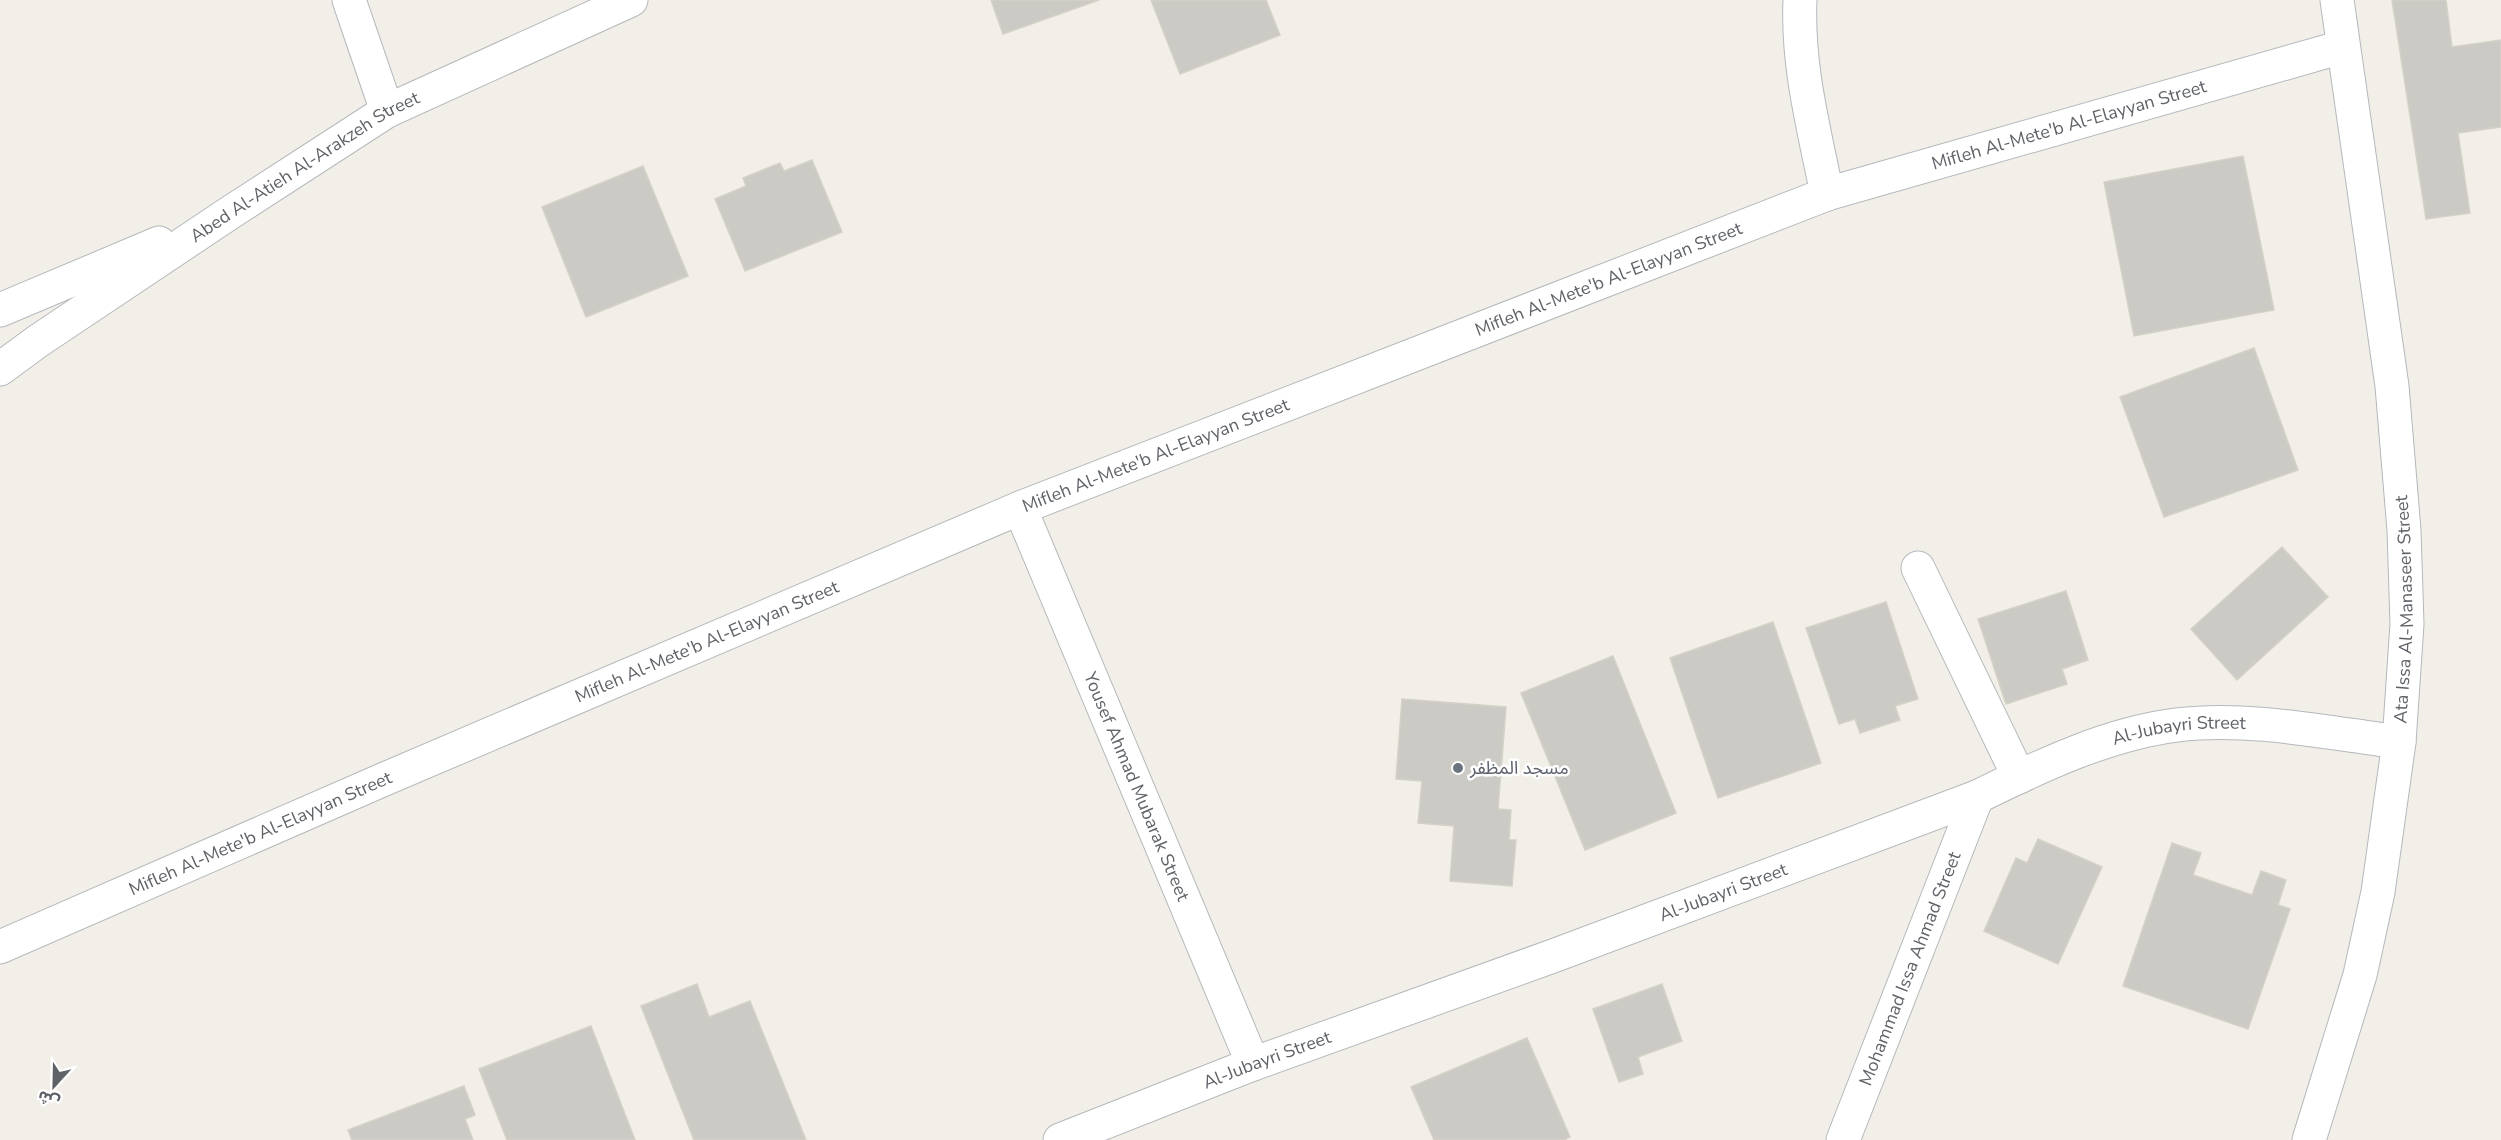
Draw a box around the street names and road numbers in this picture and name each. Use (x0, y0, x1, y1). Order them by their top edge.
street label: Mifleh Al-Mete'b Al-Elayyan Street (1929, 74, 2210, 176)
street label: Abed Al-Atieh Al-Arakzeh Street (185, 86, 424, 248)
street label: Mifleh Al-Mete'b Al-Elayyan Street (1472, 216, 1746, 342)
street label: Mifleh Al-Mete'b Al-Elayyan Street (1019, 392, 1293, 518)
street label: Ata Issa Al-Manaseer Street (2388, 494, 2419, 724)
street label: Mifleh Al-Mete'b Al-Elayyan Street (571, 574, 843, 708)
street label: Yousef Ahmad Mubarak Street (1078, 668, 1196, 905)
street label: Al-Jubayri Street (2109, 710, 2247, 751)
street label: Mifleh Al-Mete'b Al-Elayyan Street (125, 765, 396, 901)
street label: Mohammad Issa Ahmad Street (1853, 847, 1967, 1089)
street label: Al-Jubayri Street (1656, 857, 1791, 927)
street label: Al-Jubayri Street (1199, 1025, 1335, 1095)

